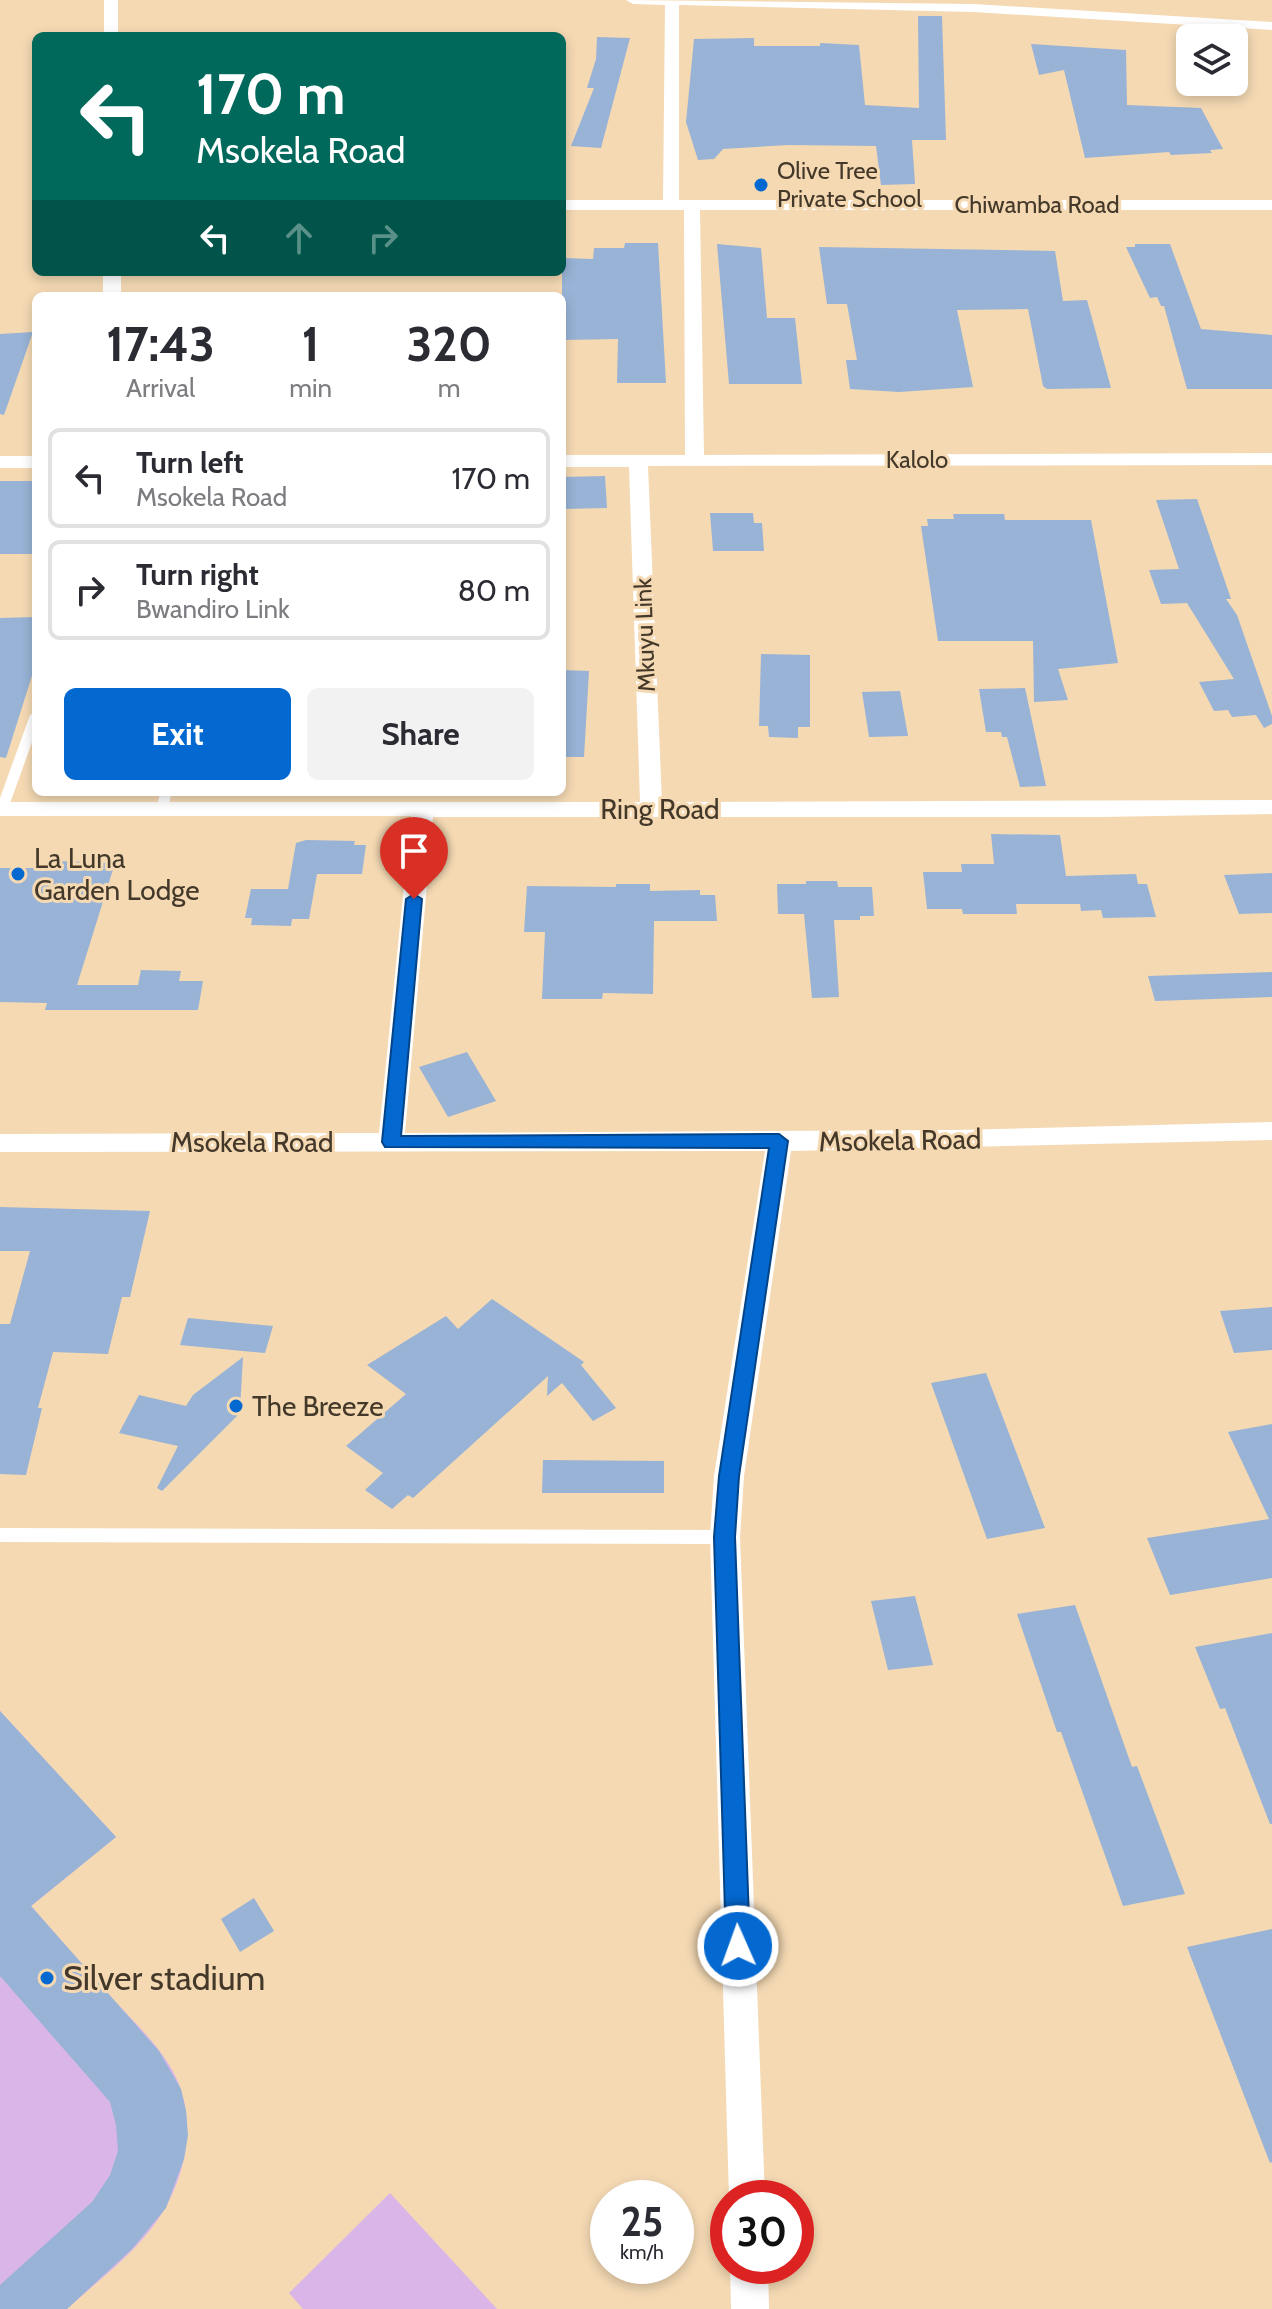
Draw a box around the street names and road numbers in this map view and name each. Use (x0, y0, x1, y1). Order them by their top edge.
street label: Chiwamba Road (954, 190, 1120, 219)
street label: Kalolo (886, 445, 948, 474)
street label: Mkuyu Link (628, 577, 661, 692)
street label: Ring Road (600, 792, 720, 826)
street label: Msokela Road (818, 1122, 982, 1158)
street label: Msokela Road (171, 1125, 333, 1159)

